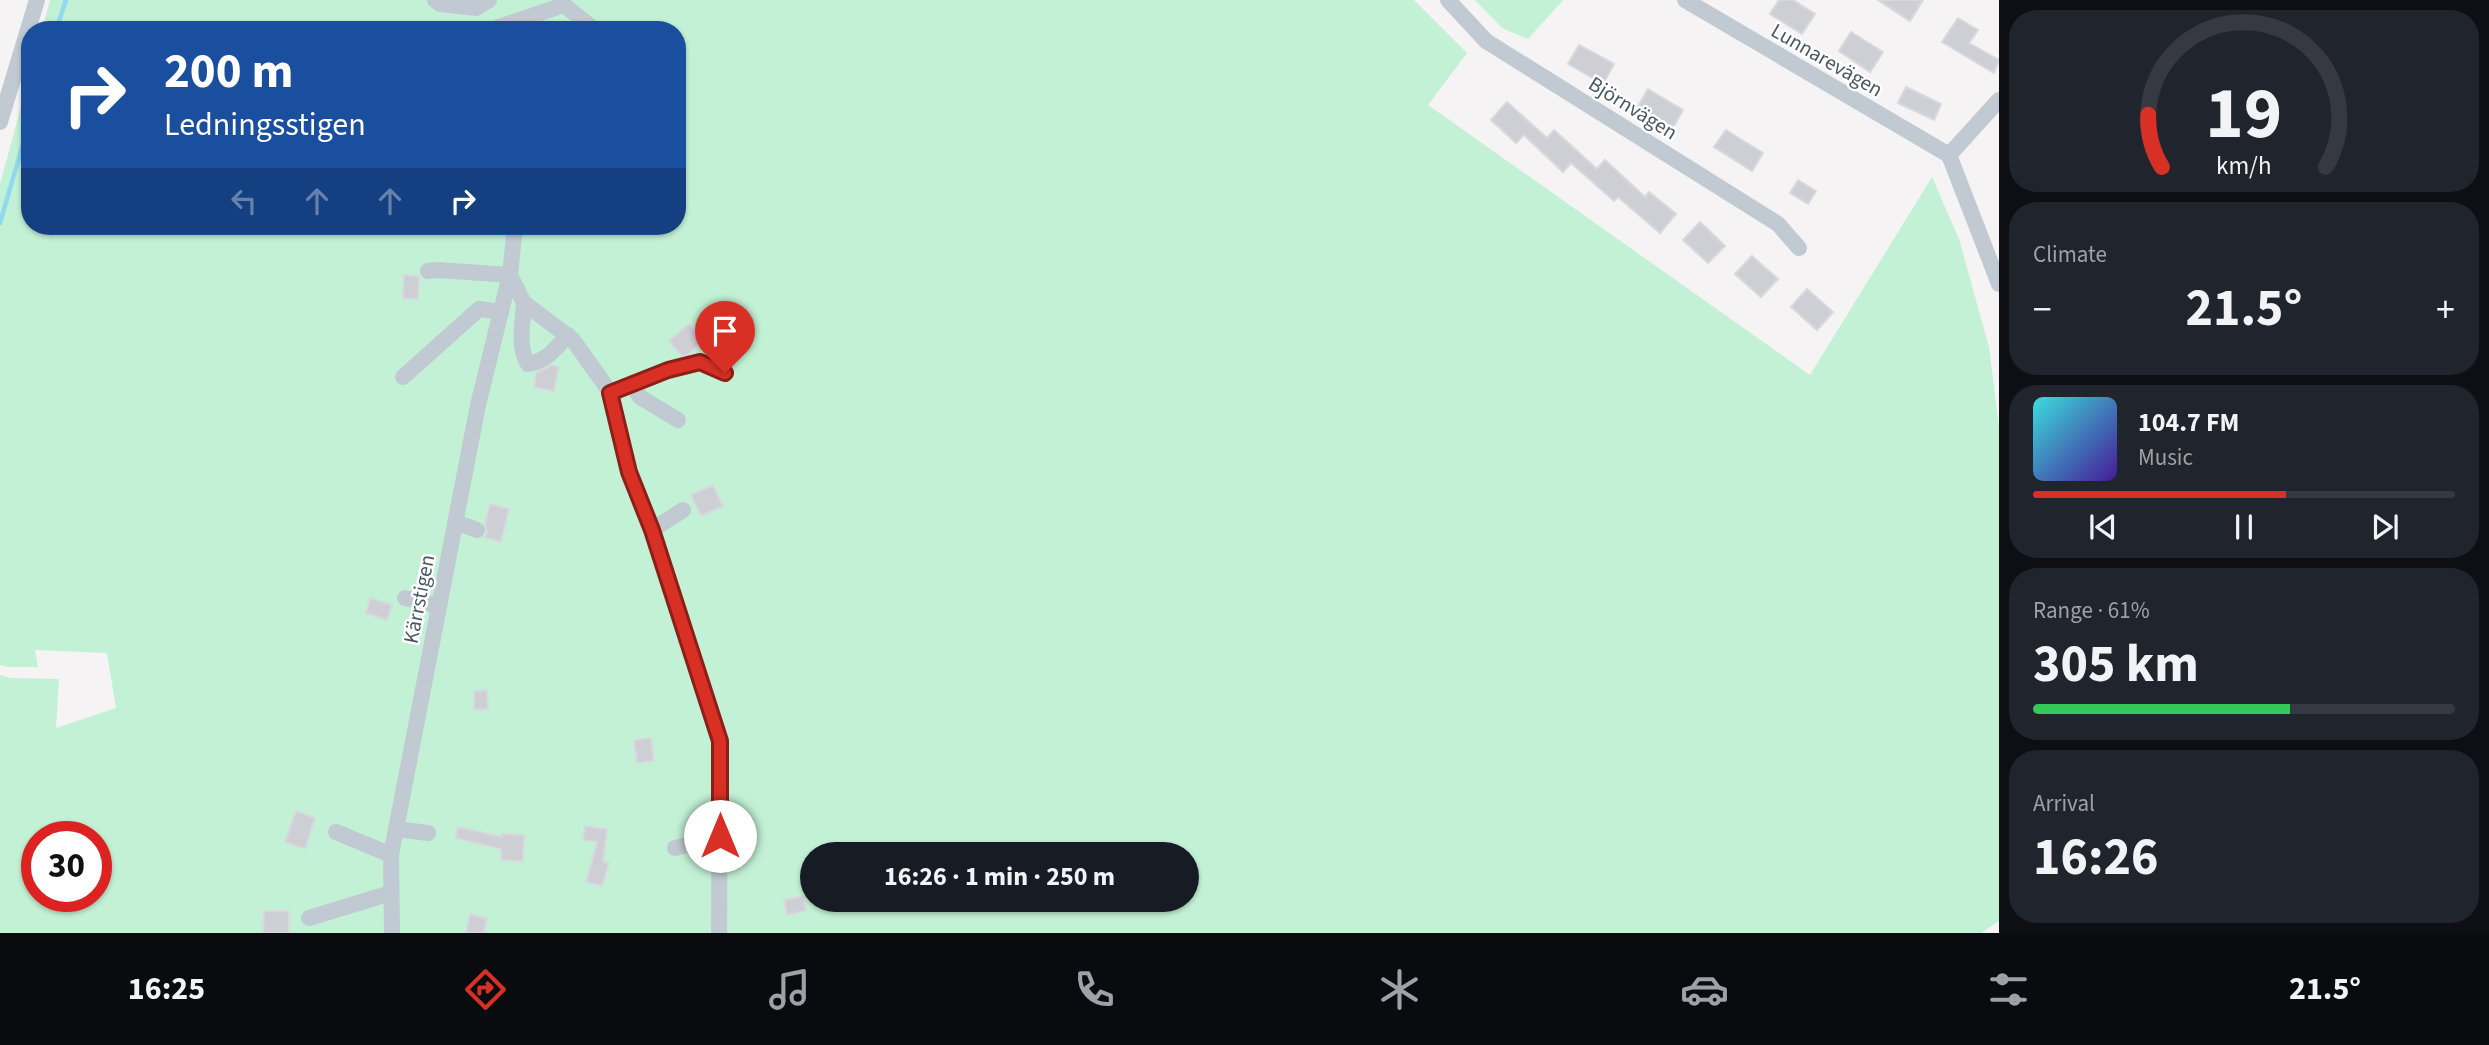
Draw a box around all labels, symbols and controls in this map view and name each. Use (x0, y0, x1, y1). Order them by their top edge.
street label: Lunnarevägen (1765, 16, 1889, 104)
text: 200 m (164, 37, 293, 107)
icon: right (49, 49, 140, 140)
text: 19 (2206, 62, 2282, 166)
street label: Björnvägen (1583, 69, 1683, 147)
text: Ledningsstigen (164, 102, 366, 148)
text: km/h (2216, 148, 2272, 184)
icon: left (225, 182, 263, 220)
icon: ahead (298, 182, 336, 220)
icon: ahead (371, 182, 409, 220)
icon: right (444, 182, 482, 220)
text: Climate (2033, 238, 2107, 271)
text: 21.5° (2186, 272, 2302, 346)
text: − (2033, 283, 2052, 337)
text: + (2436, 283, 2455, 337)
pin (695, 301, 755, 373)
icon: arrive (706, 312, 744, 350)
text: 104.7 FM (2138, 404, 2239, 441)
text: Music (2138, 441, 2193, 474)
icon: previous (2084, 508, 2122, 546)
icon: pause (2225, 508, 2263, 546)
icon: next (2366, 508, 2404, 546)
street label: Kärrstigen (396, 552, 442, 646)
text: Range · 61% (2033, 594, 2150, 627)
text: 305 km (2033, 628, 2199, 702)
text: Arrival (2033, 787, 2095, 820)
position arrow (683, 799, 757, 873)
speed limit sign: 30 (21, 821, 112, 912)
text: 16:26 (2033, 821, 2158, 895)
text: 16:26 · 1 min · 250 m (884, 858, 1115, 895)
icon: directions (461, 965, 510, 1014)
icon: music (765, 965, 814, 1014)
icon: phone (1070, 965, 1119, 1014)
icon: climate (1375, 965, 1424, 1014)
icon: car (1680, 965, 1729, 1014)
icon: filters (1984, 965, 2033, 1014)
text: 16:25 (128, 966, 205, 1012)
text: 21.5° (2289, 966, 2361, 1012)

